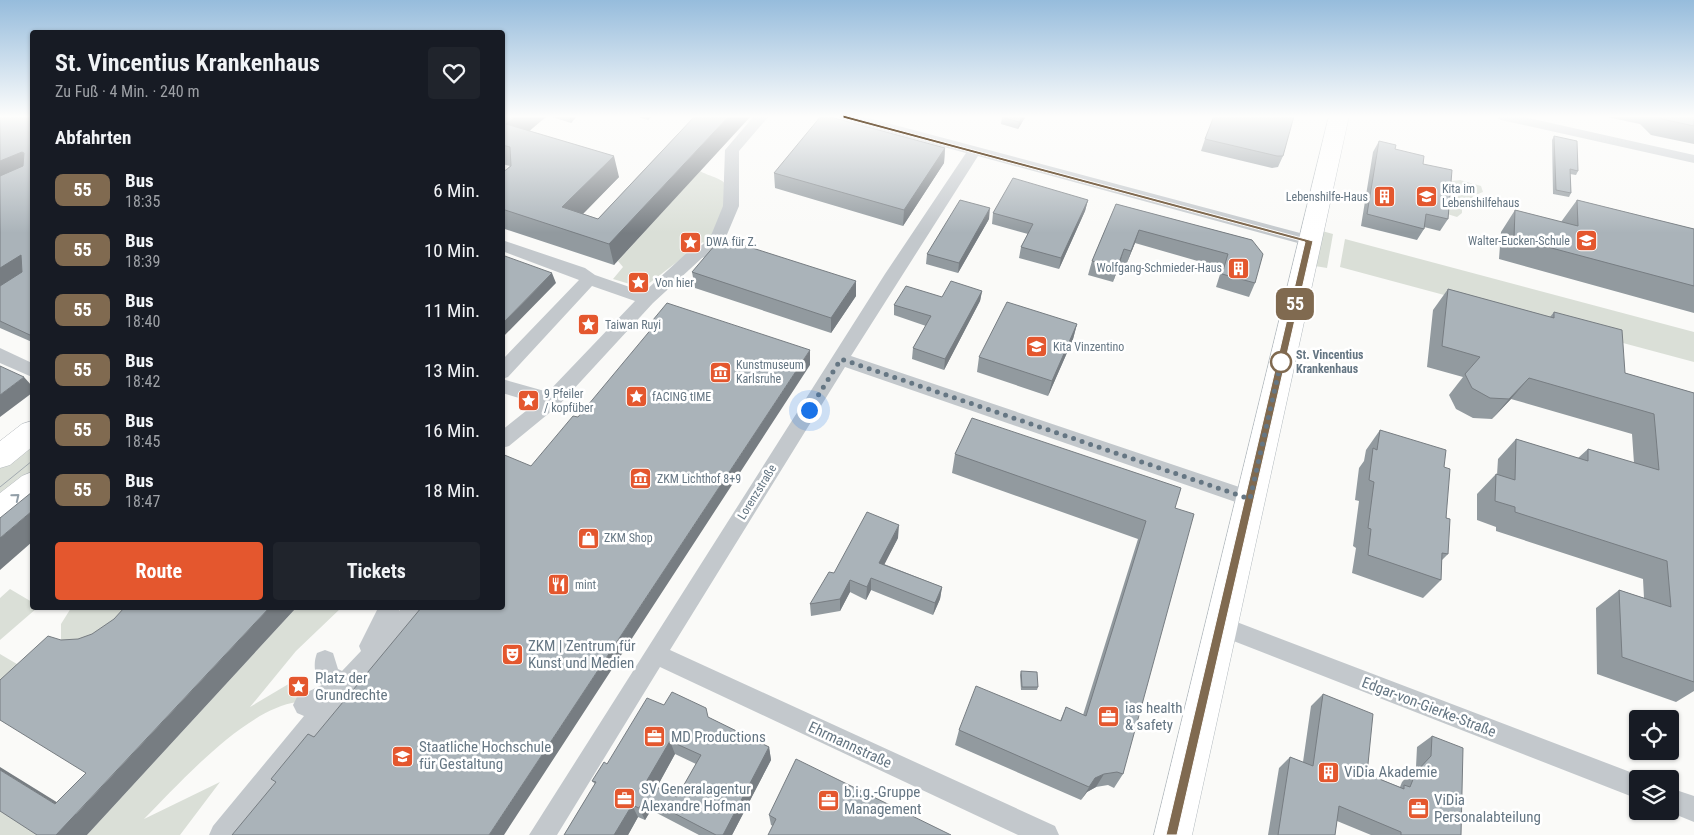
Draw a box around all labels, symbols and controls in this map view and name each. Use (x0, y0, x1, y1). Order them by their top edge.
button: heart (428, 47, 480, 99)
text: St. Vincentius Krankenhaus (55, 49, 320, 77)
text: Zu Fuß · 4 Min. · 240 m (55, 82, 199, 101)
text: Abfahrten (55, 126, 131, 149)
text: Bus (125, 169, 154, 192)
text: 55 (73, 179, 92, 200)
text: 6 Min. (433, 179, 480, 202)
place label: Kita im Lebenshilfehaus (1442, 182, 1520, 210)
school or university icon: Kita im Lebenshilfehaus (1414, 184, 1438, 208)
building icon: Lebenshilfe-Haus (1372, 185, 1396, 209)
place label: Lebenshilfe-Haus (1286, 190, 1368, 204)
text: 18:35 (125, 192, 160, 211)
text: Bus (125, 229, 154, 252)
school or university icon: Walter-Eucken-Schule (1574, 229, 1598, 253)
place icon: DWA für Z. (678, 230, 702, 254)
place label: Walter-Eucken-Schule (1468, 234, 1570, 248)
place label: DWA für Z. (706, 235, 757, 249)
text: 55 (73, 239, 92, 260)
text: 10 Min. (424, 239, 480, 262)
text: 18:39 (125, 252, 160, 271)
building icon: Wolfgang-Schmieder-Haus (1226, 256, 1250, 280)
place label: Wolfgang-Schmieder-Haus (1097, 261, 1222, 275)
place icon: Von hier (627, 271, 651, 295)
place label: Von hier (655, 276, 694, 290)
line badge: 55 (1272, 288, 1318, 320)
text: Bus (125, 289, 154, 312)
text: 55 (1286, 293, 1304, 314)
text: 55 (73, 299, 92, 320)
text: 11 Min. (424, 299, 480, 322)
text: 18:40 (125, 312, 160, 331)
place icon: Taiwan Ruyi (577, 313, 601, 337)
place label: Taiwan Ruyi (605, 318, 661, 332)
school or university icon: Kita Vinzentino (1025, 335, 1049, 359)
place label: Kita Vinzentino (1053, 340, 1124, 354)
place label: St. Vincentius Krankenhaus (1296, 348, 1364, 376)
text: Bus (125, 349, 154, 372)
marker: St. Vincentius Krankenhaus (1270, 351, 1292, 373)
place label: Kunstmuseum Karlsruhe (736, 358, 804, 386)
text: 55 (73, 359, 92, 380)
text: 13 Min. (424, 359, 480, 382)
museum icon: Kunstmuseum Karlsruhe (708, 360, 732, 384)
text: 18:42 (125, 372, 160, 391)
place icon: fACING tIME (624, 385, 648, 409)
place label: 9 Pfeiler / kopfüber (544, 387, 594, 415)
place icon: 9 Pfeiler / kopfüber (516, 389, 540, 413)
place label: fACING tIME (652, 390, 711, 404)
your location (797, 398, 822, 423)
text: Bus (125, 409, 154, 432)
text: 55 (73, 419, 92, 440)
text: 16 Min. (424, 419, 480, 442)
text: 18:45 (125, 432, 160, 451)
street label: Lorenzstraße (735, 462, 780, 522)
museum icon: ZKM Lichthof 8+9 (629, 467, 653, 491)
text: Bus (125, 469, 154, 492)
place label: ZKM Lichthof 8+9 (657, 472, 741, 486)
text: 55 (73, 479, 92, 500)
text: 18 Min. (424, 479, 480, 502)
text: 18:47 (125, 492, 160, 511)
one-way arrow (10, 494, 19, 502)
shop icon: ZKM Shop (576, 526, 600, 550)
place label: ZKM Shop (604, 531, 653, 545)
button: Route (55, 542, 263, 600)
button: Tickets (273, 542, 480, 600)
restaurant icon: mint (547, 573, 571, 597)
place label: mint (575, 578, 597, 592)
place label: ZKM | Zentrum für Kunst und Medien (528, 637, 636, 672)
theatre icon: ZKM | Zentrum für Kunst und Medien (500, 643, 524, 667)
place label: Platz der Grundrechte (315, 669, 388, 704)
street label: Edgar-von-Gierke-Straße (1359, 673, 1499, 741)
place icon: Platz der Grundrechte (287, 675, 311, 699)
place label: ias health & safety (1125, 699, 1183, 734)
office icon: ias health & safety (1097, 705, 1121, 729)
map controls (1629, 710, 1679, 820)
button: locate (1629, 710, 1679, 760)
street label: Ehrmannstraße (805, 718, 895, 772)
office icon: MD Productions (643, 725, 667, 749)
place label: MD Productions (671, 728, 766, 746)
place label: Staatliche Hochschule für Gestaltung (419, 738, 551, 773)
school or university icon: Staatliche Hochschule für Gestaltung (391, 744, 415, 768)
building icon: ViDia Akademie (1316, 760, 1340, 784)
place label: ViDia Akademie (1344, 763, 1437, 781)
button: layers (1629, 770, 1679, 820)
place label: SV Generalagentur Alexandre Hofman (641, 780, 751, 815)
place label: b.i.g.-Gruppe Management (844, 783, 921, 818)
office icon: SV Generalagentur Alexandre Hofman (613, 786, 637, 810)
office icon: b.i.g.-Gruppe Management (816, 789, 840, 813)
place label: ViDia Personalabteilung (1434, 791, 1541, 826)
office icon: ViDia Personalabteilung (1406, 797, 1430, 821)

